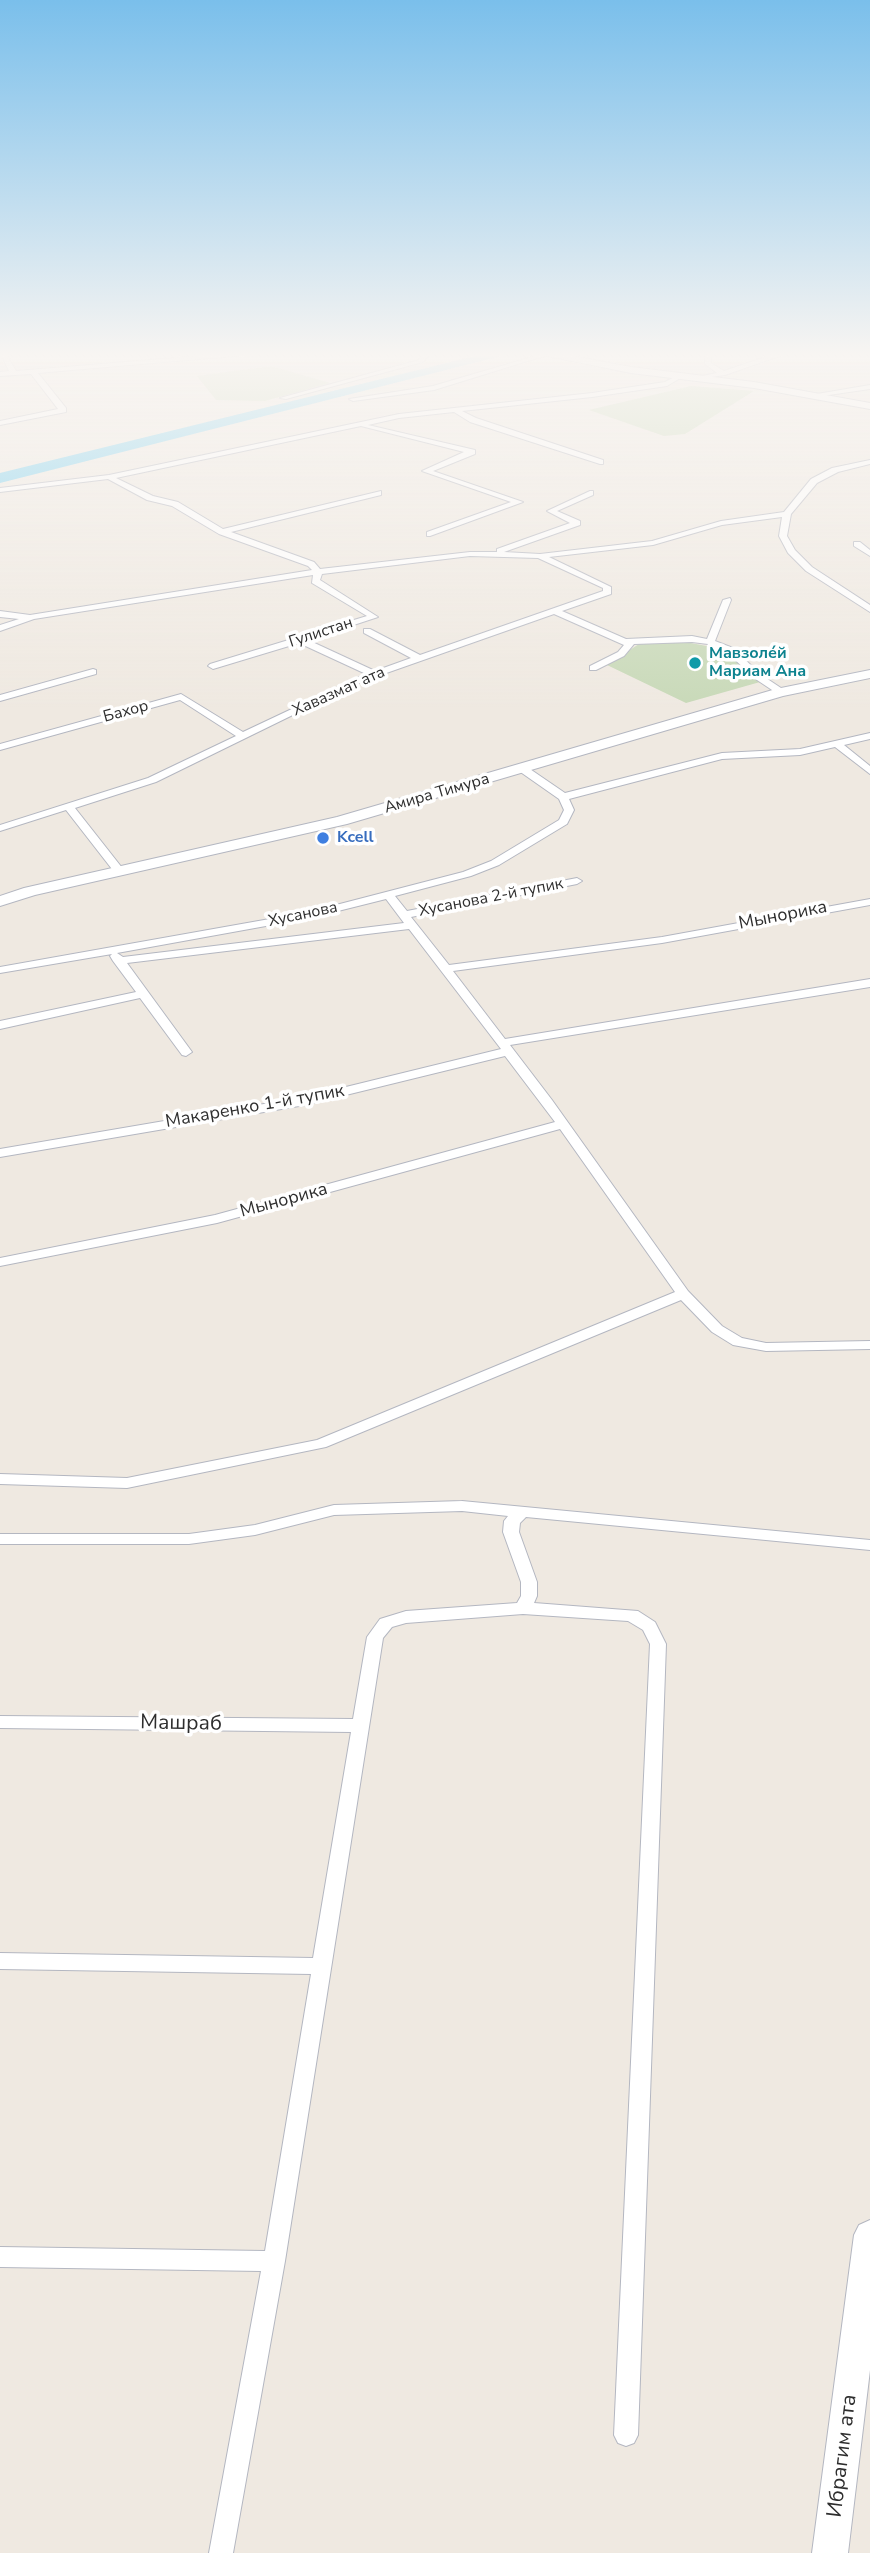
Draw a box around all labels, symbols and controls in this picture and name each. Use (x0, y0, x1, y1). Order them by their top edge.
street label: Гулистан (286, 614, 356, 652)
place label: Мавзоле́й Мариам Ана (709, 644, 806, 682)
marker: Мавзоле́й Мариам Ана (687, 655, 703, 671)
street label: Хавазмат ата (290, 663, 388, 721)
street label: Бахор (101, 697, 151, 727)
street label: Амира Тимура (382, 770, 492, 818)
place label: Kcell (337, 828, 374, 848)
marker: Kcell (315, 830, 331, 846)
street label: Хусанова 2-й тупик (417, 875, 565, 921)
street label: Мынорика (737, 897, 829, 935)
street label: Хусанова (267, 898, 339, 932)
street label: Макаренко 1-й тупик (164, 1081, 346, 1133)
street label: Мынорика (238, 1179, 330, 1223)
street label: Машраб (140, 1711, 222, 1737)
street label: Ибрагим ата (823, 2393, 863, 2519)

